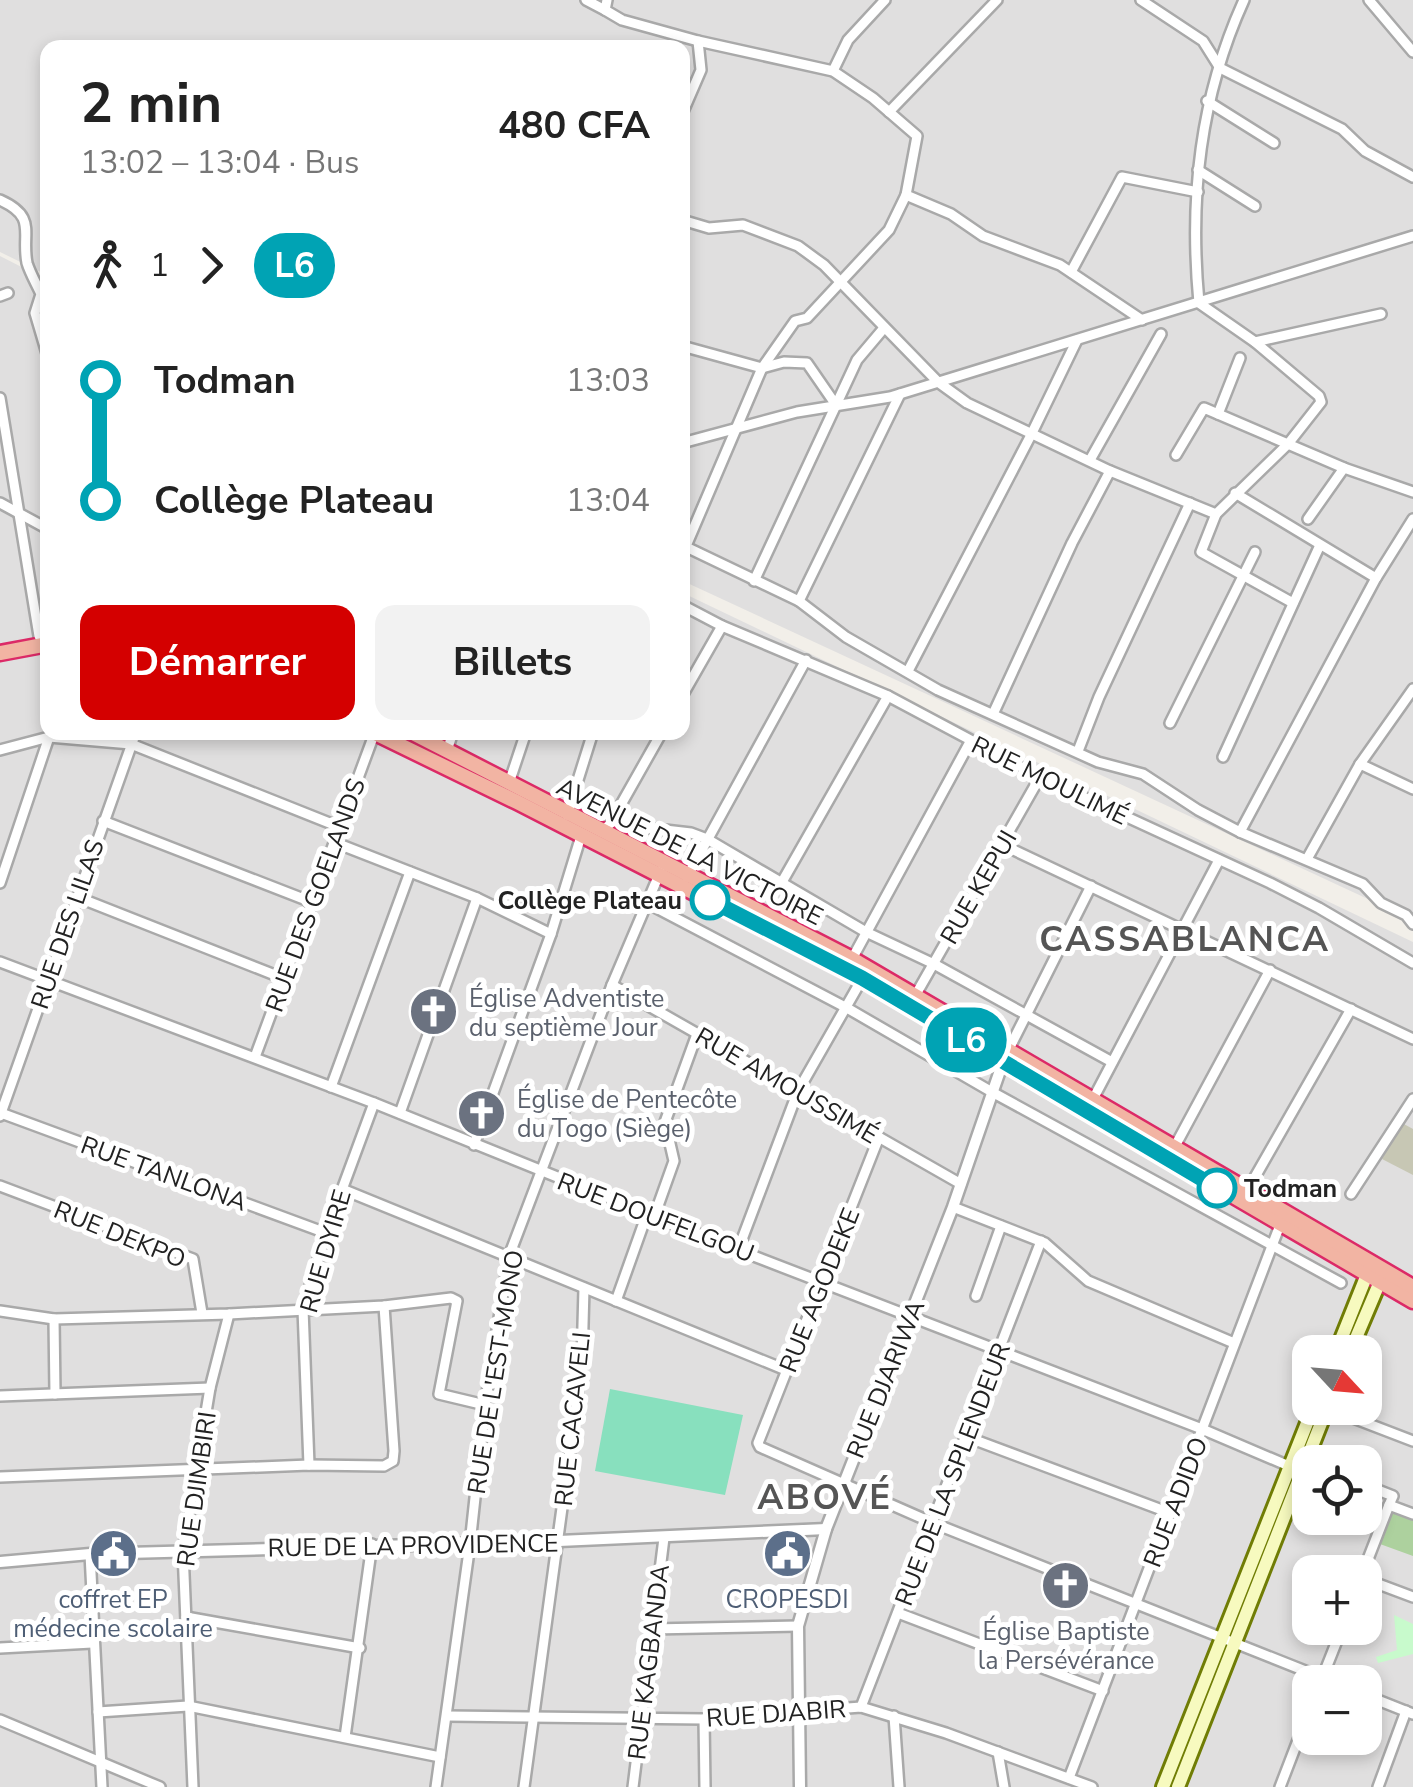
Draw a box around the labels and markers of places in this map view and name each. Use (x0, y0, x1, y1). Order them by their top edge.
marker: Collège Plateau (691, 881, 729, 919)
place label: Collège Plateau (498, 884, 682, 918)
place label: Église Adventiste du septième Jour (469, 982, 664, 1045)
church icon: Église Adventiste du septième Jour (408, 986, 460, 1038)
place label: Église de Pentecôte du Togo (Siège) (517, 1083, 737, 1146)
church icon: Église de Pentecôte du Togo (Siège) (456, 1087, 508, 1139)
marker: Todman (1198, 1169, 1236, 1207)
place label: Todman (1244, 1172, 1337, 1206)
public building icon: coffret EP médecine scolaire (87, 1527, 139, 1579)
public building icon: CROPESDI (761, 1527, 813, 1579)
church icon: Église Baptiste la Persévérance (1040, 1559, 1092, 1611)
place label: coffret EP médecine scolaire (13, 1583, 213, 1646)
place label: CROPESDI (725, 1583, 849, 1617)
place label: Église Baptiste la Persévérance (978, 1615, 1154, 1678)

